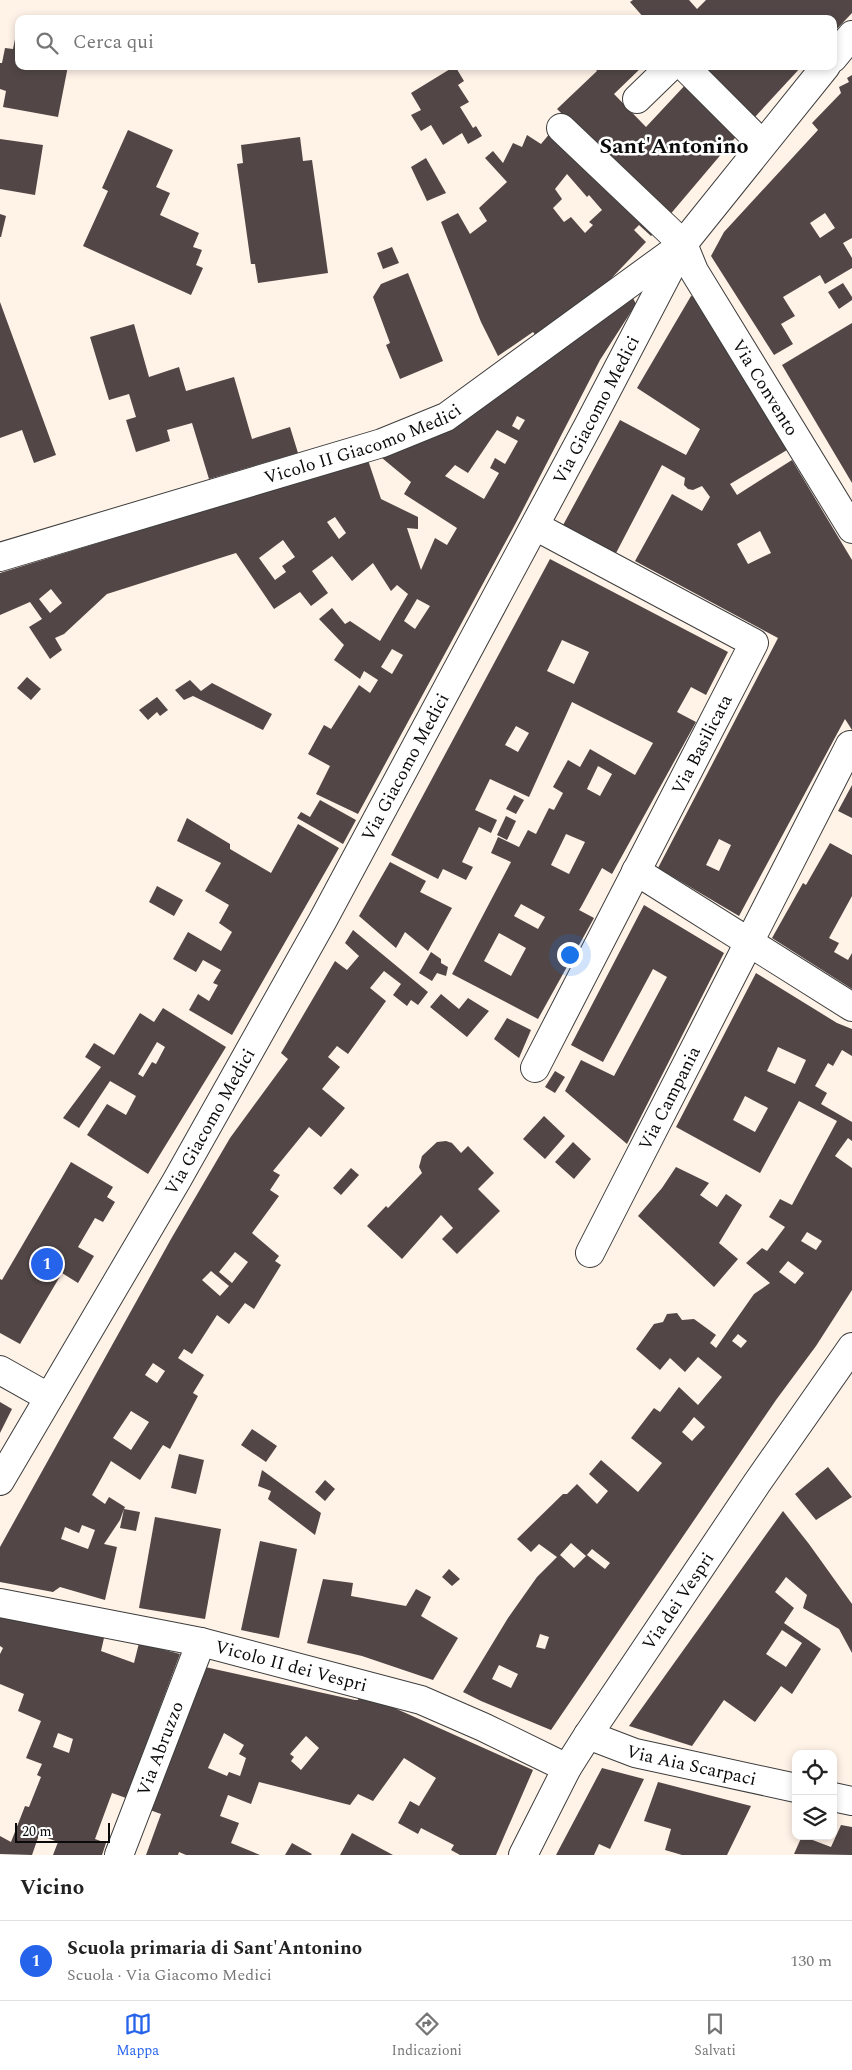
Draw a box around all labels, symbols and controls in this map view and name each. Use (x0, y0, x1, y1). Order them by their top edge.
search box (15, 15, 837, 70)
text: Cerca qui (73, 28, 154, 57)
icon: search (33, 29, 61, 57)
district label: Sant'Antonino (599, 130, 749, 163)
street label: Via Giacomo Medici (546, 331, 646, 489)
street label: Via Convento (725, 334, 805, 441)
street label: Vicolo II Giacomo Medici (261, 397, 467, 491)
street label: Via Giacomo Medici (354, 688, 456, 846)
street label: Via Basilicata (665, 689, 739, 799)
your location (557, 942, 583, 968)
street label: Via Campania (631, 1041, 707, 1155)
street label: Via Giacomo Medici (158, 1043, 262, 1200)
pin: 1 (31, 1245, 63, 1283)
street label: Via dei Vespri (635, 1546, 721, 1655)
street label: Vicolo II dei Vespri (212, 1633, 370, 1699)
street label: Via Abruzzo (129, 1697, 190, 1800)
street label: Via Aia Scarpaci (622, 1737, 759, 1793)
map controls (792, 1750, 837, 1840)
button: locate (792, 1750, 837, 1795)
button: layers (792, 1795, 837, 1840)
scale bar (15, 1820, 110, 1843)
text: 20 m (22, 1821, 52, 1842)
text: Vicino (20, 1872, 84, 1904)
text: Scuola primaria di Sant'Antonino (67, 1934, 362, 1963)
text: 1 (32, 1949, 40, 1973)
text: 130 m (790, 1949, 832, 1973)
text: Scuola · Via Giacomo Medici (67, 1963, 272, 1987)
tab: Mappa (116, 2010, 159, 2061)
tab: Indicazioni (392, 2010, 462, 2061)
tab: Salvati (694, 2010, 736, 2061)

